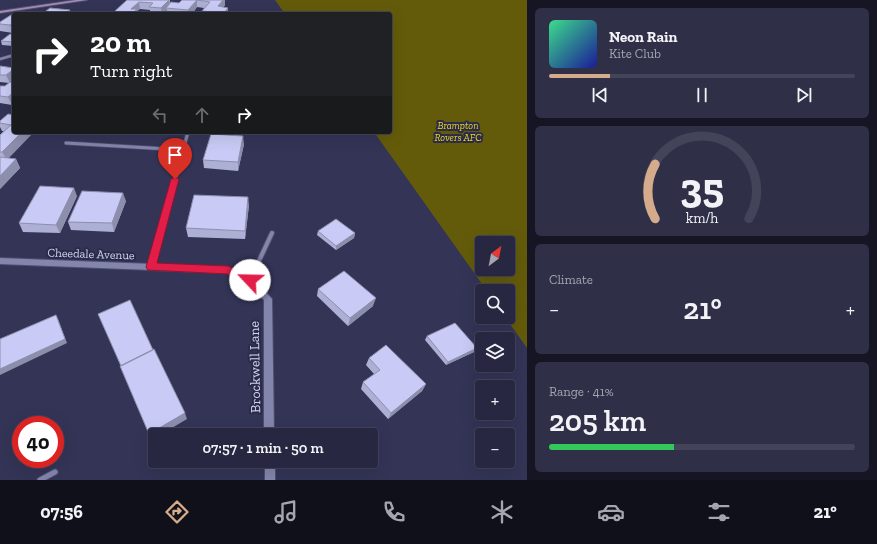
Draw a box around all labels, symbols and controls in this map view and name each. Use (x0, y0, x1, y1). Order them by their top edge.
text: 20 m (90, 26, 151, 59)
icon: right (24, 28, 76, 80)
text: Neon Rain (609, 28, 677, 46)
text: Kite Club (609, 46, 661, 61)
text: Turn right (90, 60, 172, 82)
icon: previous (589, 84, 611, 106)
icon: pause (691, 84, 713, 106)
icon: next (793, 84, 815, 106)
icon: left (149, 104, 171, 126)
icon: ahead (191, 104, 213, 126)
icon: right (233, 104, 255, 126)
park label: Brampton Rovers AFC (434, 120, 482, 144)
pin (158, 138, 192, 179)
icon: arrive (164, 144, 186, 166)
text: 35 (680, 163, 724, 213)
text: km/h (686, 210, 718, 227)
north arrow (475, 236, 515, 276)
map controls (475, 236, 515, 468)
street label: Cheedale Avenue (47, 245, 135, 263)
position arrow (229, 259, 271, 301)
text: Climate (549, 272, 593, 287)
button: search (475, 284, 515, 324)
text: 21° (683, 291, 722, 327)
text: − (549, 296, 559, 323)
text: + (846, 296, 855, 323)
street label: Brockwell Lane (246, 320, 264, 413)
button: layers (475, 332, 515, 372)
button: + (475, 380, 515, 420)
text: Range · 41% (549, 384, 614, 399)
text: 205 km (549, 403, 646, 439)
speed limit sign: 40 (12, 416, 64, 468)
button: − (475, 428, 515, 468)
text: 07:57 · 1 min · 50 m (202, 439, 324, 457)
icon: directions (163, 498, 191, 526)
icon: music (272, 498, 300, 526)
icon: phone (380, 498, 408, 526)
icon: climate (488, 498, 516, 526)
icon: car (597, 498, 625, 526)
icon: filters (705, 498, 733, 526)
text: 07:56 (40, 501, 83, 523)
text: 21° (814, 501, 837, 523)

